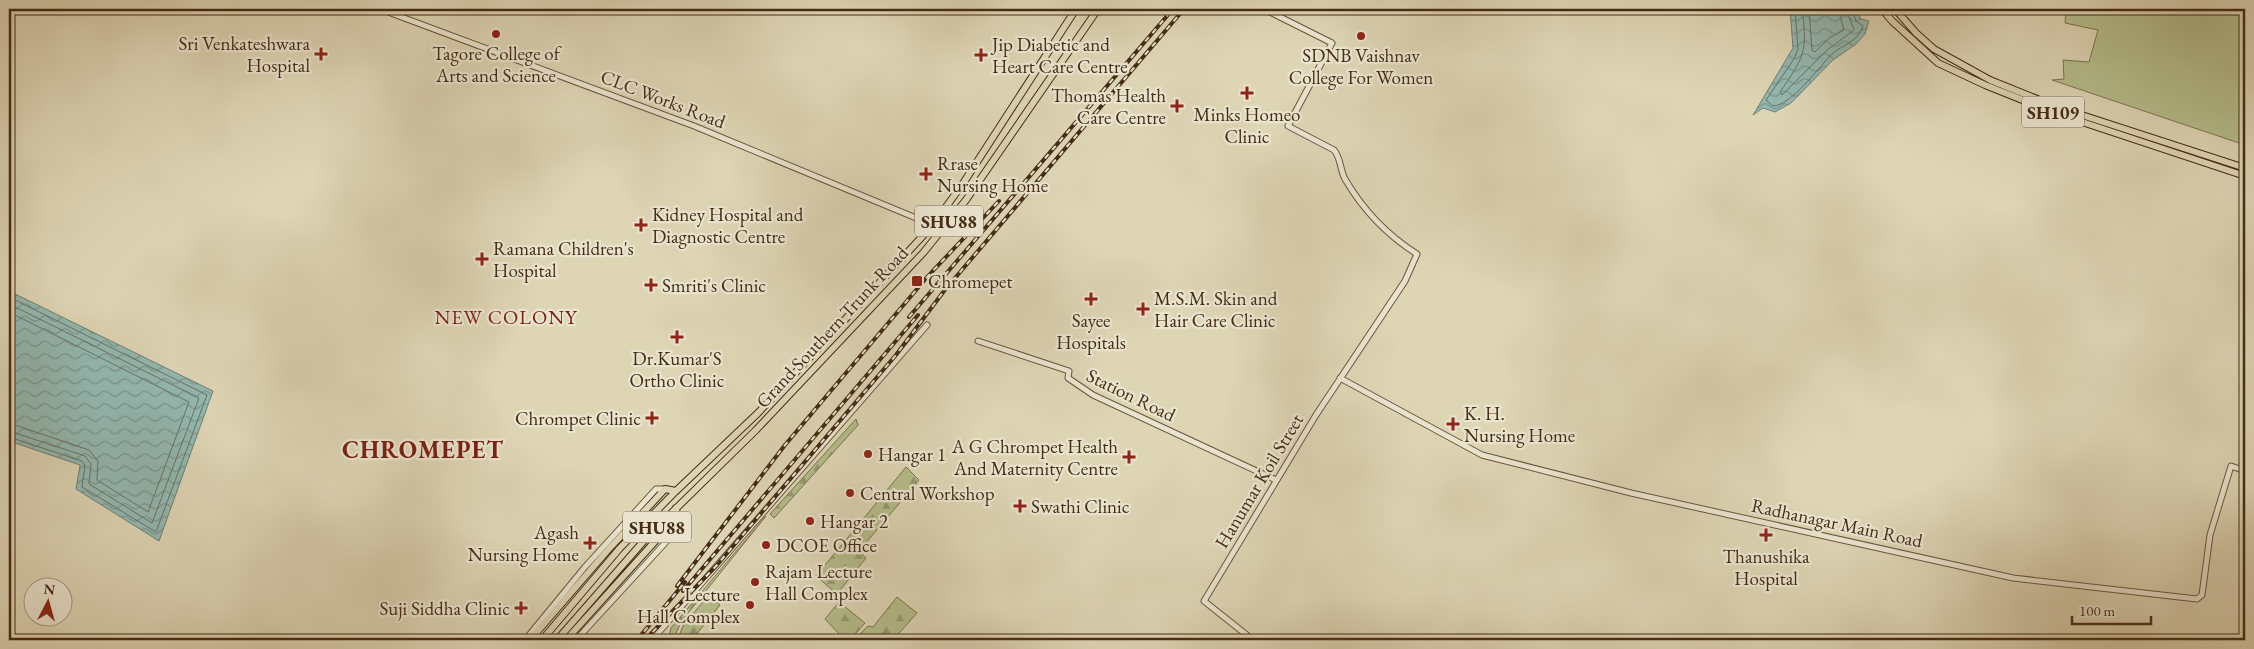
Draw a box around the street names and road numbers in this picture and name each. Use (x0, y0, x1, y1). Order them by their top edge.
street label: CLC Works Road (597, 64, 729, 134)
road number: SH109 (2022, 96, 2084, 128)
road number: SHU88 (915, 206, 983, 237)
street label: Grand Southern Trunk Road (750, 240, 914, 413)
street label: Station Road (1082, 363, 1180, 427)
street label: Hanumar Koil Street (1209, 409, 1309, 553)
street label: Radhanagar Main Road (1749, 493, 1925, 553)
road number: SHU88 (623, 512, 691, 542)

